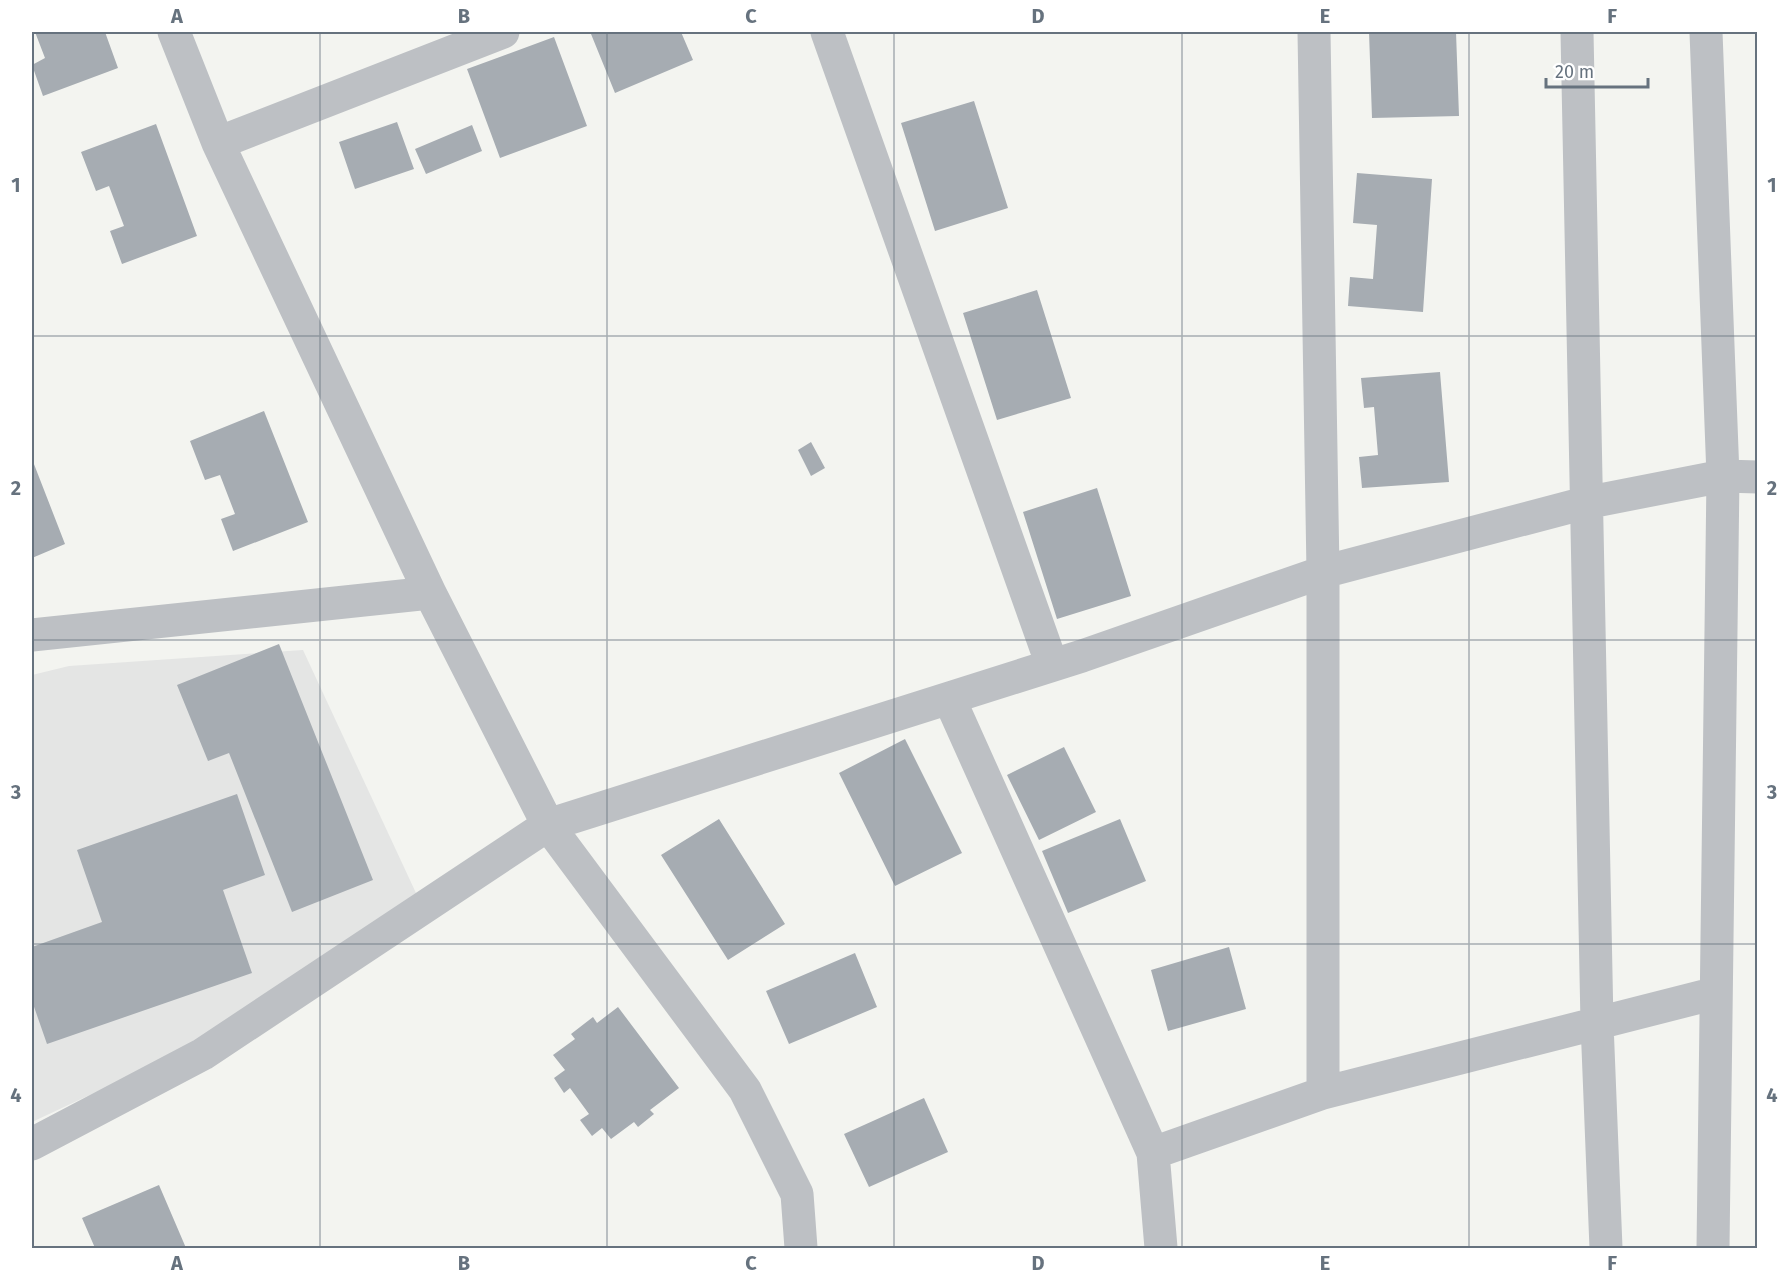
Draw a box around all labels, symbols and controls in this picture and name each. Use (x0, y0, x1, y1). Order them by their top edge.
text: A (170, 4, 184, 28)
text: B (458, 4, 470, 28)
text: C (745, 4, 757, 28)
text: D (1031, 4, 1045, 28)
text: E (1320, 4, 1330, 28)
text: F (1607, 4, 1617, 28)
scale bar (1546, 51, 1648, 89)
text: 20 m (1555, 61, 1594, 83)
text: 1 (11, 173, 21, 197)
text: 1 (1767, 173, 1777, 197)
text: 2 (11, 476, 21, 500)
text: 2 (1767, 476, 1777, 500)
text: 3 (10, 780, 21, 804)
text: 3 (1766, 780, 1777, 804)
text: 4 (10, 1083, 22, 1107)
text: 4 (1766, 1083, 1778, 1107)
text: A (170, 1251, 184, 1275)
text: B (458, 1251, 470, 1275)
text: C (745, 1251, 757, 1275)
text: D (1031, 1251, 1045, 1275)
text: E (1320, 1251, 1330, 1275)
text: F (1607, 1251, 1617, 1275)

